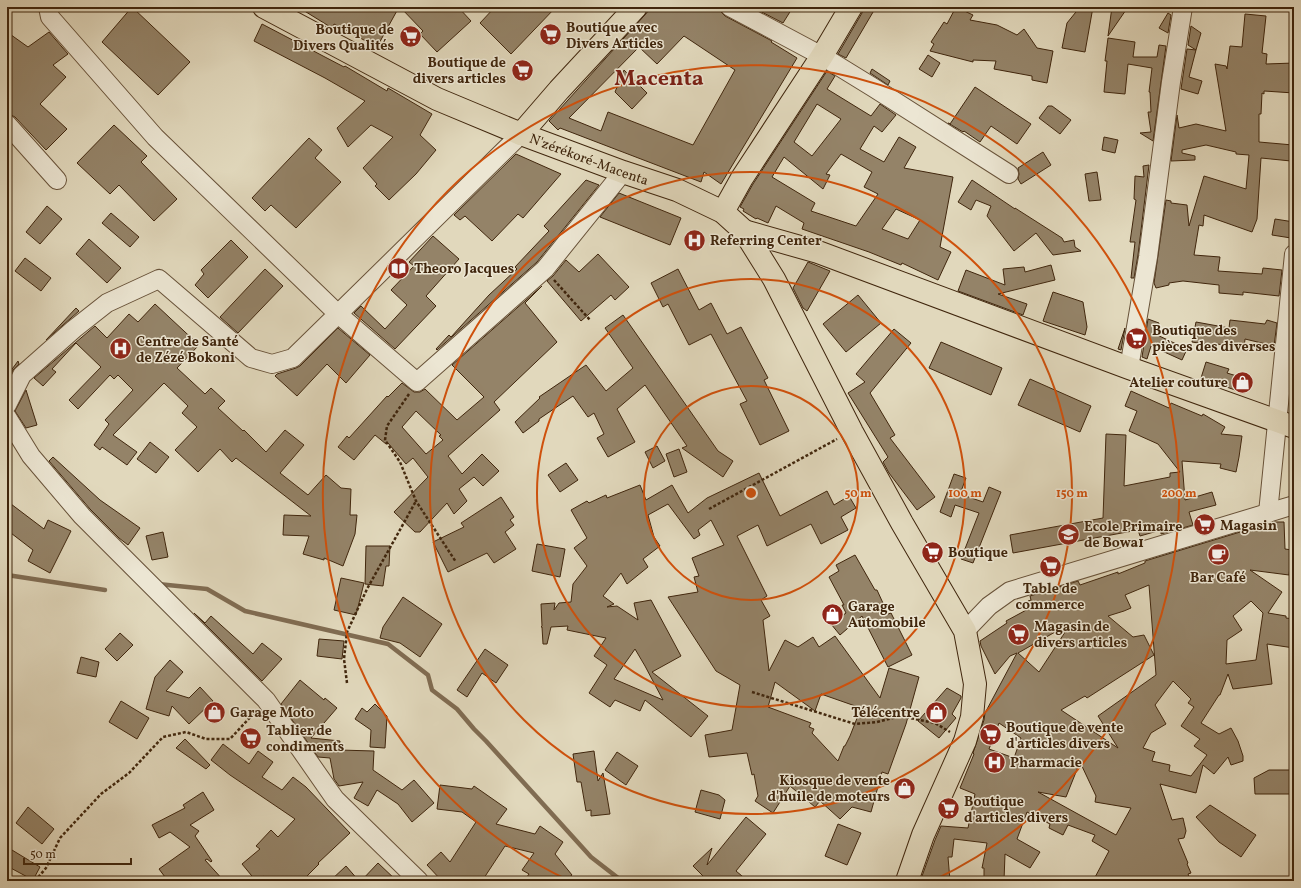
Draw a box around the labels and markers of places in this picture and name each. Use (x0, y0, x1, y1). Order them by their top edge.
place label: Boutique avec Divers Articles (566, 19, 663, 54)
place label: Boutique de Divers Qualités (293, 21, 394, 56)
supermarket icon: Boutique avec Divers Articles (537, 22, 563, 48)
supermarket icon: Boutique de Divers Qualités (397, 24, 423, 50)
place label: Boutique de divers articles (413, 54, 506, 89)
supermarket icon: Boutique de divers articles (509, 57, 535, 83)
hospital icon: Referring Center (681, 227, 707, 253)
place label: Referring Center (710, 232, 822, 251)
library icon: Theoro Jacques (386, 255, 412, 281)
place label: Theoro Jacques (414, 260, 514, 279)
place label: Boutique des pièces des diverses (1152, 322, 1275, 357)
supermarket icon: Boutique des pièces des diverses (1124, 325, 1150, 351)
place label: Centre de Santé de Zézé Bokoni (136, 333, 239, 368)
hospital icon: Centre de Santé de Zézé Bokoni (108, 336, 134, 362)
shop icon: Atelier couture (1230, 369, 1256, 395)
place label: Atelier couture (1129, 374, 1228, 393)
centre of rings (744, 486, 758, 500)
supermarket icon: Magasin (1192, 512, 1218, 538)
place label: Magasin (1220, 517, 1277, 536)
place label: Ecole Primaire de Bowa1 (1084, 518, 1182, 553)
school or university icon: Ecole Primaire de Bowa1 (1055, 521, 1081, 547)
supermarket icon: Boutique (919, 539, 945, 565)
cafe icon: Bar Café (1205, 542, 1231, 568)
place label: Boutique (948, 544, 1008, 563)
supermarket icon: Table de commerce (1037, 553, 1063, 579)
place label: Bar Café (1190, 569, 1246, 588)
place label: Table de commerce (1016, 580, 1084, 615)
place label: Garage Automobile (848, 598, 926, 633)
shop icon: Garage Automobile (820, 601, 846, 627)
place label: Magasin de divers articles (1034, 618, 1127, 653)
supermarket icon: Magasin de divers articles (1006, 621, 1032, 647)
shop icon: Garage Moto (202, 699, 228, 725)
shop icon: Télécentre (923, 699, 949, 725)
place label: Garage Moto (230, 704, 314, 723)
place label: Télécentre (851, 704, 920, 723)
place label: Boutique de vente d'articles divers (1006, 719, 1123, 754)
place label: Tablier de condiments (266, 722, 344, 757)
supermarket icon: Boutique de vente d'articles divers (978, 722, 1004, 748)
supermarket icon: Tablier de condiments (238, 725, 264, 751)
hospital icon: Pharmacie (981, 749, 1007, 775)
place label: Pharmacie (1010, 754, 1082, 773)
place label: Kiosque de vente d'huile de moteurs (768, 772, 890, 807)
shop icon: Kiosque de vente d'huile de moteurs (892, 775, 918, 801)
place label: Boutique d'articles divers (964, 793, 1068, 828)
supermarket icon: Boutique d'articles divers (936, 796, 962, 822)

